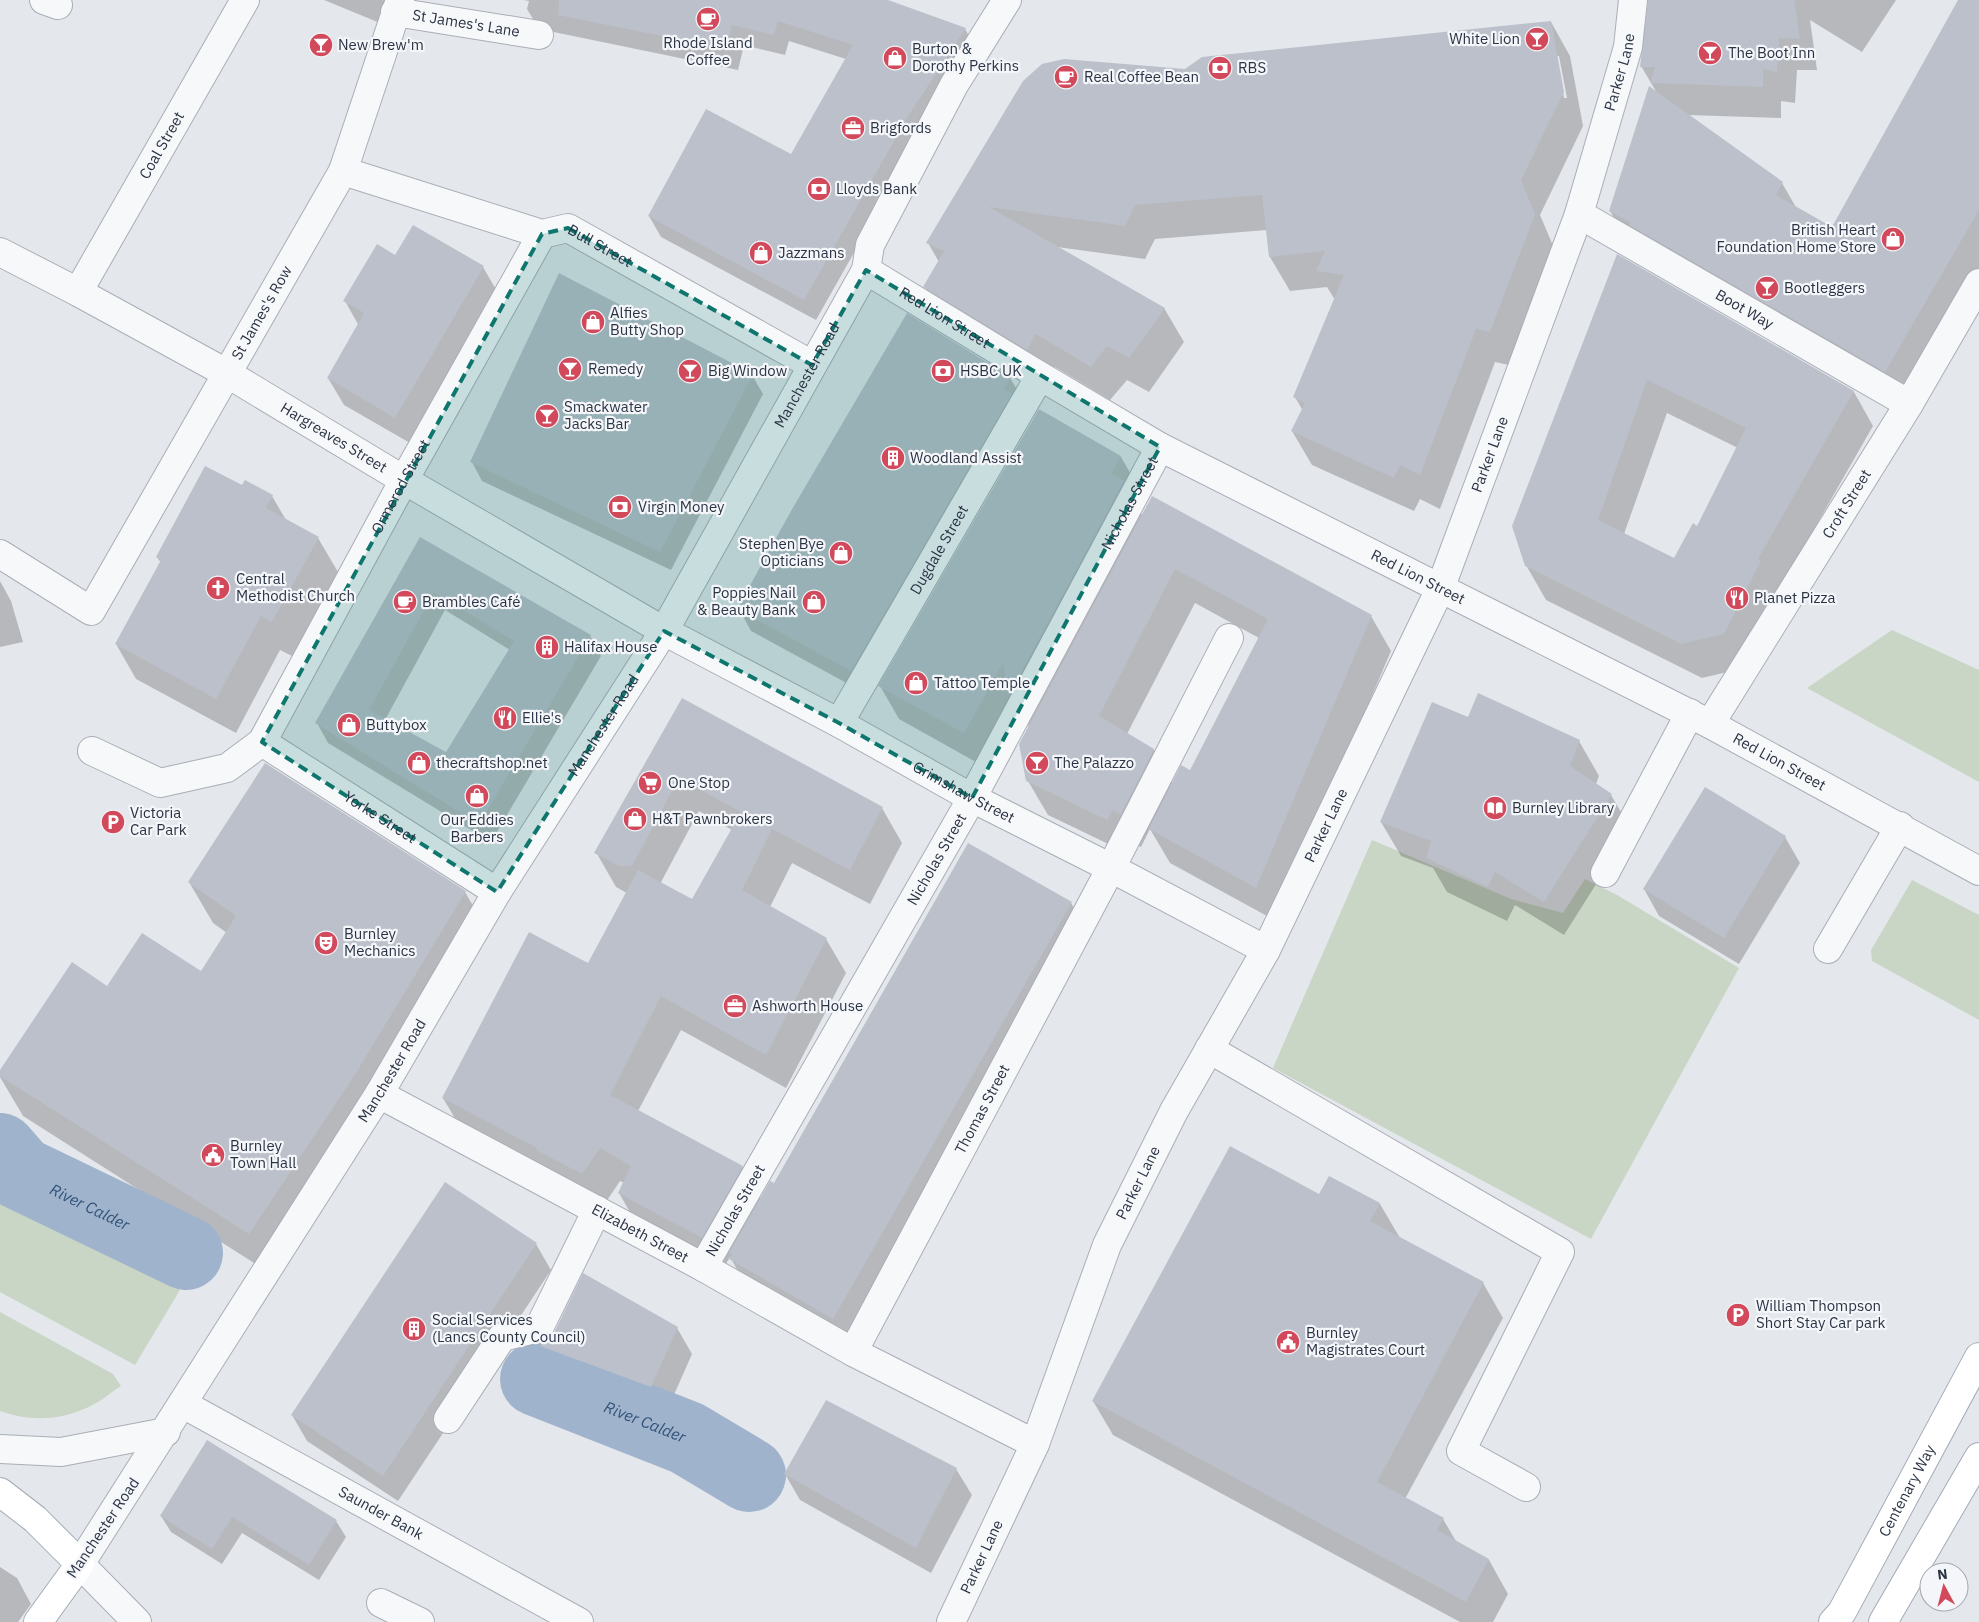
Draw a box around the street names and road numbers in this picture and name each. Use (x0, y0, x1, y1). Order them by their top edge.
street label: St James's Lane (411, 5, 521, 41)
street label: Parker Lane (1600, 33, 1638, 113)
street label: Coal Street (135, 108, 188, 182)
street label: Bull Street (564, 220, 636, 271)
street label: St James's Row (227, 262, 296, 363)
street label: Red Lion Street (896, 283, 994, 352)
street label: Boot Way (1712, 285, 1778, 333)
street label: Manchester Road (770, 319, 843, 431)
street label: Hargreaves Street (277, 398, 391, 477)
street label: Parker Lane (1467, 414, 1512, 495)
street label: Ormerod Street (367, 436, 434, 537)
street label: Nicholas Street (1097, 453, 1162, 553)
street label: Croft Street (1818, 466, 1875, 542)
street label: Dugdale Street (905, 502, 972, 598)
street label: Red Lion Street (1368, 545, 1468, 608)
street label: Manchester Road (564, 671, 643, 780)
street label: Red Lion Street (1730, 728, 1829, 794)
street label: Grimshaw Street (910, 757, 1018, 827)
street label: Parker Lane (1300, 785, 1351, 865)
street label: Yorke Street (340, 787, 420, 847)
street label: Nicholas Street (903, 810, 970, 908)
street label: Manchester Road (353, 1015, 430, 1126)
street label: Thomas Street (950, 1061, 1014, 1157)
street label: Parker Lane (1111, 1143, 1164, 1222)
street label: Nicholas Street (701, 1161, 769, 1260)
street label: Elizabeth Street (589, 1199, 692, 1267)
street label: Centenary Way (1874, 1441, 1939, 1540)
street label: Manchester Road (62, 1474, 143, 1582)
street label: Saunder Bank (335, 1482, 427, 1544)
street label: Parker Lane (956, 1517, 1007, 1597)

